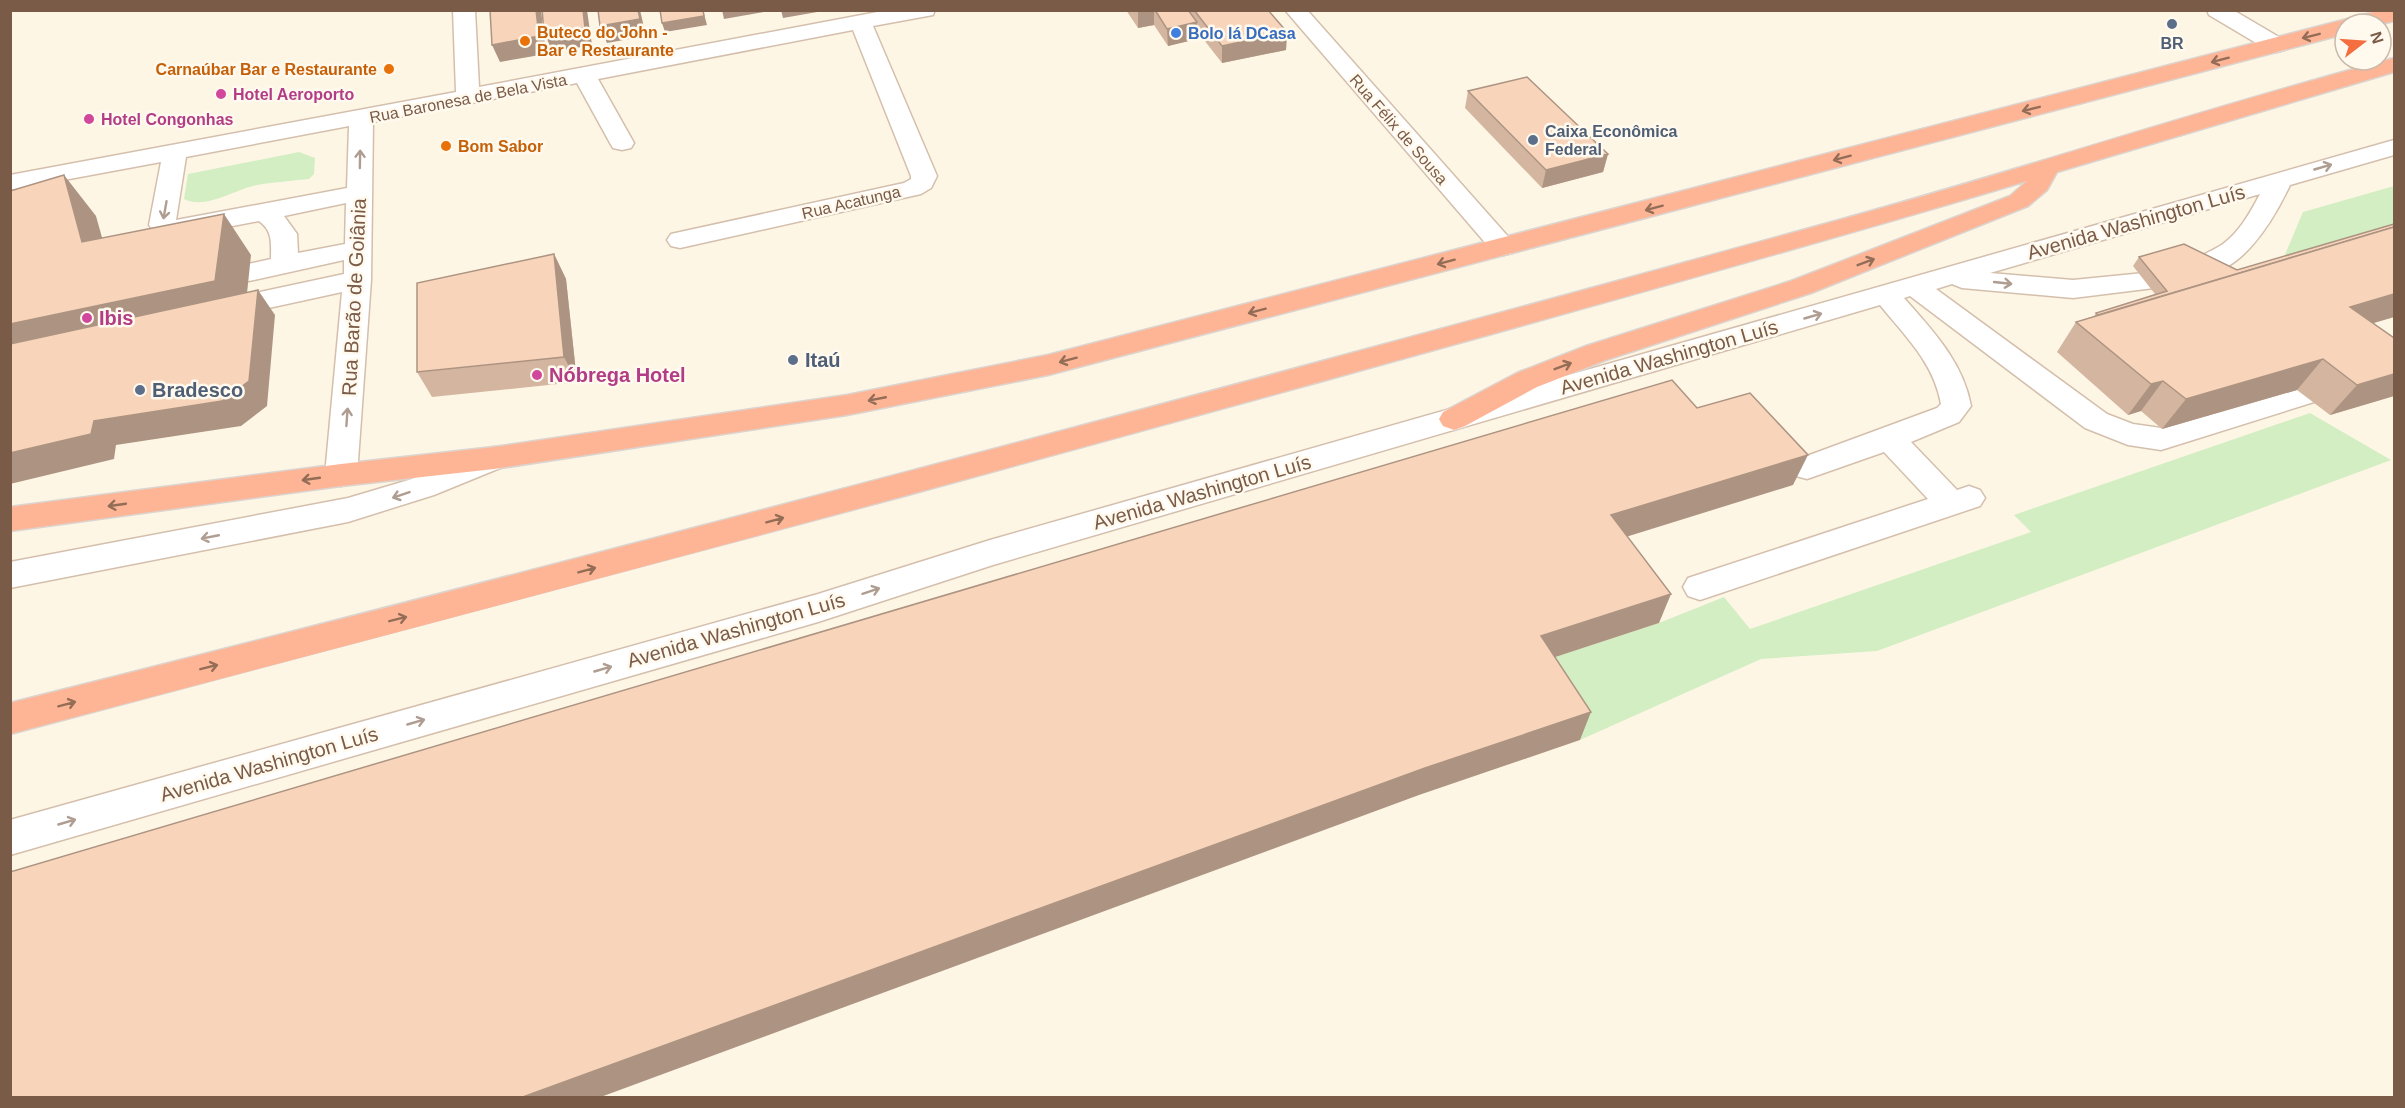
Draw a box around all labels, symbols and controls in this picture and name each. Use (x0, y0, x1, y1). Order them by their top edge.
north arrow (2333, 12, 2393, 72)
marker: BR (2165, 17, 2179, 31)
place label: Buteco do John - Bar e Restaurante (537, 24, 674, 59)
place label: Bolo lá DCasa (1188, 25, 1296, 42)
marker: Bolo lá DCasa (1169, 26, 1183, 40)
one-way arrow (2301, 30, 2320, 42)
text: N (2367, 30, 2387, 46)
marker: Buteco do John - Bar e Restaurante (518, 34, 532, 48)
place label: BR (2160, 35, 2184, 52)
one-way arrow (2211, 54, 2230, 66)
place label: Carnaúbar Bar e Restaurante (156, 61, 377, 78)
marker: Carnaúbar Bar e Restaurante (382, 62, 396, 76)
street label: Rua Baronesa de Bela Vista (368, 71, 568, 126)
street label: Rua Félix de Sousa (1346, 71, 1451, 188)
place label: Hotel Aeroporto (233, 86, 354, 103)
marker: Hotel Aeroporto (214, 87, 228, 101)
one-way arrow (2022, 103, 2041, 115)
place label: Hotel Congonhas (101, 111, 234, 128)
marker: Hotel Congonhas (82, 112, 96, 126)
place label: Caixa Econômica Federal (1545, 123, 1678, 158)
marker: Caixa Econômica Federal (1526, 133, 1540, 147)
place label: Bom Sabor (458, 138, 543, 155)
marker: Bom Sabor (439, 139, 453, 153)
one-way arrow (355, 150, 366, 170)
one-way arrow (1833, 153, 1852, 164)
one-way arrow (2313, 161, 2332, 173)
street label: Avenida Washington Luís (2024, 180, 2248, 264)
street label: Rua Acatunga (800, 183, 902, 222)
street label: Rua Barão de Goiânia (338, 197, 370, 396)
one-way arrow (159, 200, 170, 219)
one-way arrow (1645, 203, 1664, 214)
one-way arrow (1857, 256, 1875, 267)
one-way arrow (1437, 257, 1456, 268)
one-way arrow (1993, 278, 2013, 289)
one-way arrow (1248, 306, 1267, 317)
place label: Ibis (99, 307, 133, 329)
one-way arrow (1803, 309, 1822, 321)
marker: Ibis (80, 311, 94, 325)
street label: Avenida Washington Luís (1557, 315, 1781, 399)
place label: Itaú (805, 349, 841, 371)
marker: Itaú (786, 353, 800, 367)
one-way arrow (1059, 355, 1078, 366)
one-way arrow (1553, 360, 1572, 371)
place label: Nóbrega Hotel (549, 364, 686, 386)
marker: Nóbrega Hotel (530, 368, 544, 382)
place label: Bradesco (152, 379, 243, 401)
marker: Bradesco (133, 383, 147, 397)
one-way arrow (868, 394, 888, 405)
one-way arrow (342, 407, 353, 427)
street label: Avenida Washington Luís (1090, 450, 1314, 534)
one-way arrow (301, 474, 321, 485)
one-way arrow (392, 491, 410, 502)
one-way arrow (108, 500, 128, 511)
one-way arrow (765, 513, 784, 525)
one-way arrow (201, 532, 220, 543)
one-way arrow (577, 564, 596, 576)
one-way arrow (861, 585, 880, 596)
street label: Avenida Washington Luís (624, 588, 848, 672)
one-way arrow (388, 613, 407, 625)
one-way arrow (199, 661, 218, 673)
one-way arrow (593, 662, 612, 674)
one-way arrow (57, 697, 76, 709)
one-way arrow (406, 716, 425, 727)
street label: Avenida Washington Luís (157, 722, 381, 806)
one-way arrow (57, 816, 76, 827)

